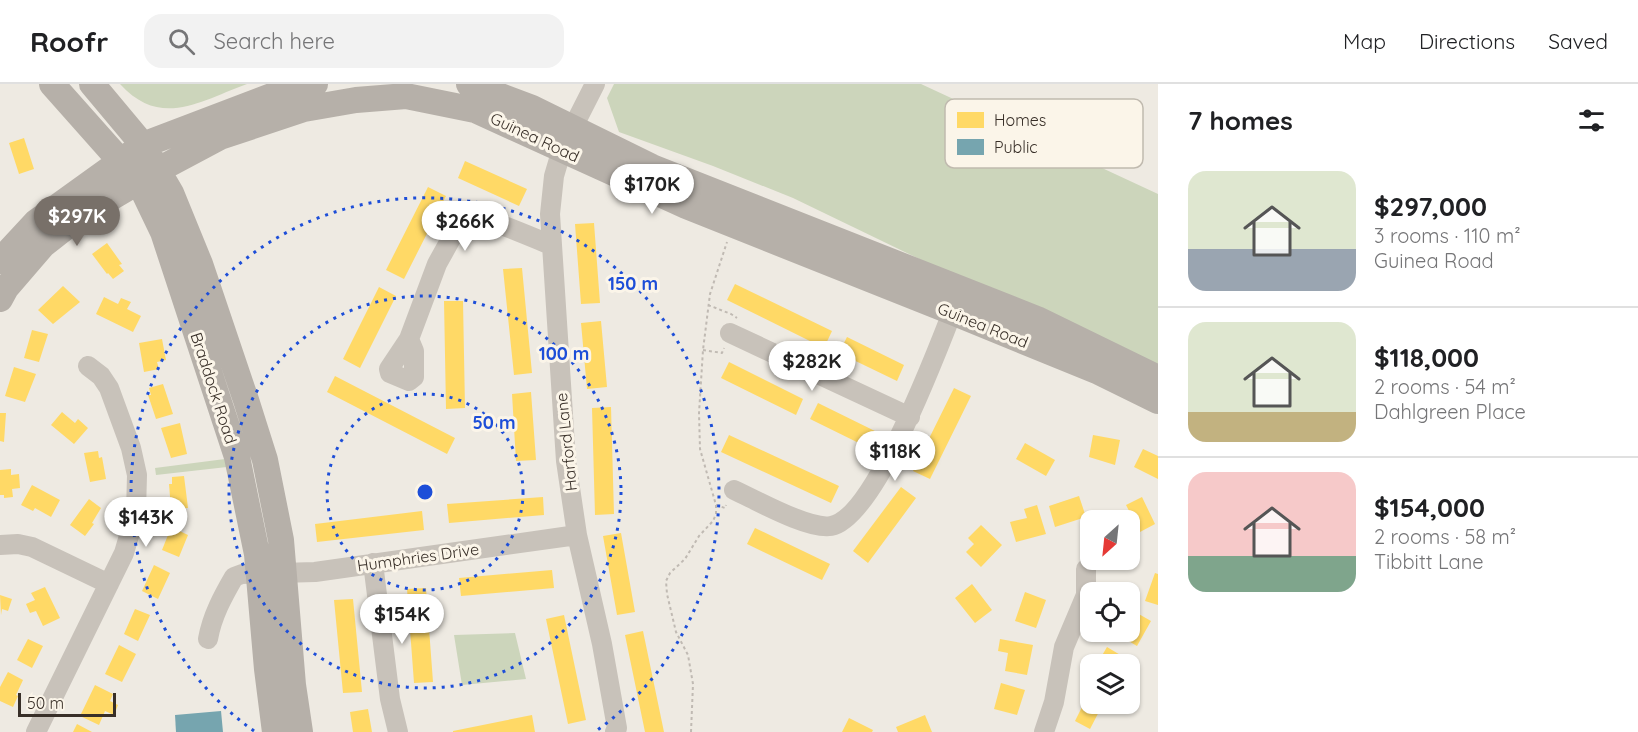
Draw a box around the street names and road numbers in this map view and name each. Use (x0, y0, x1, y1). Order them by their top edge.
street label: Guinea Road (487, 108, 583, 166)
street label: Guinea Road (935, 298, 1031, 352)
street label: Braddock Road (187, 330, 241, 446)
street label: Harford Lane (551, 392, 581, 492)
street label: Humphries Drive (356, 539, 480, 575)

